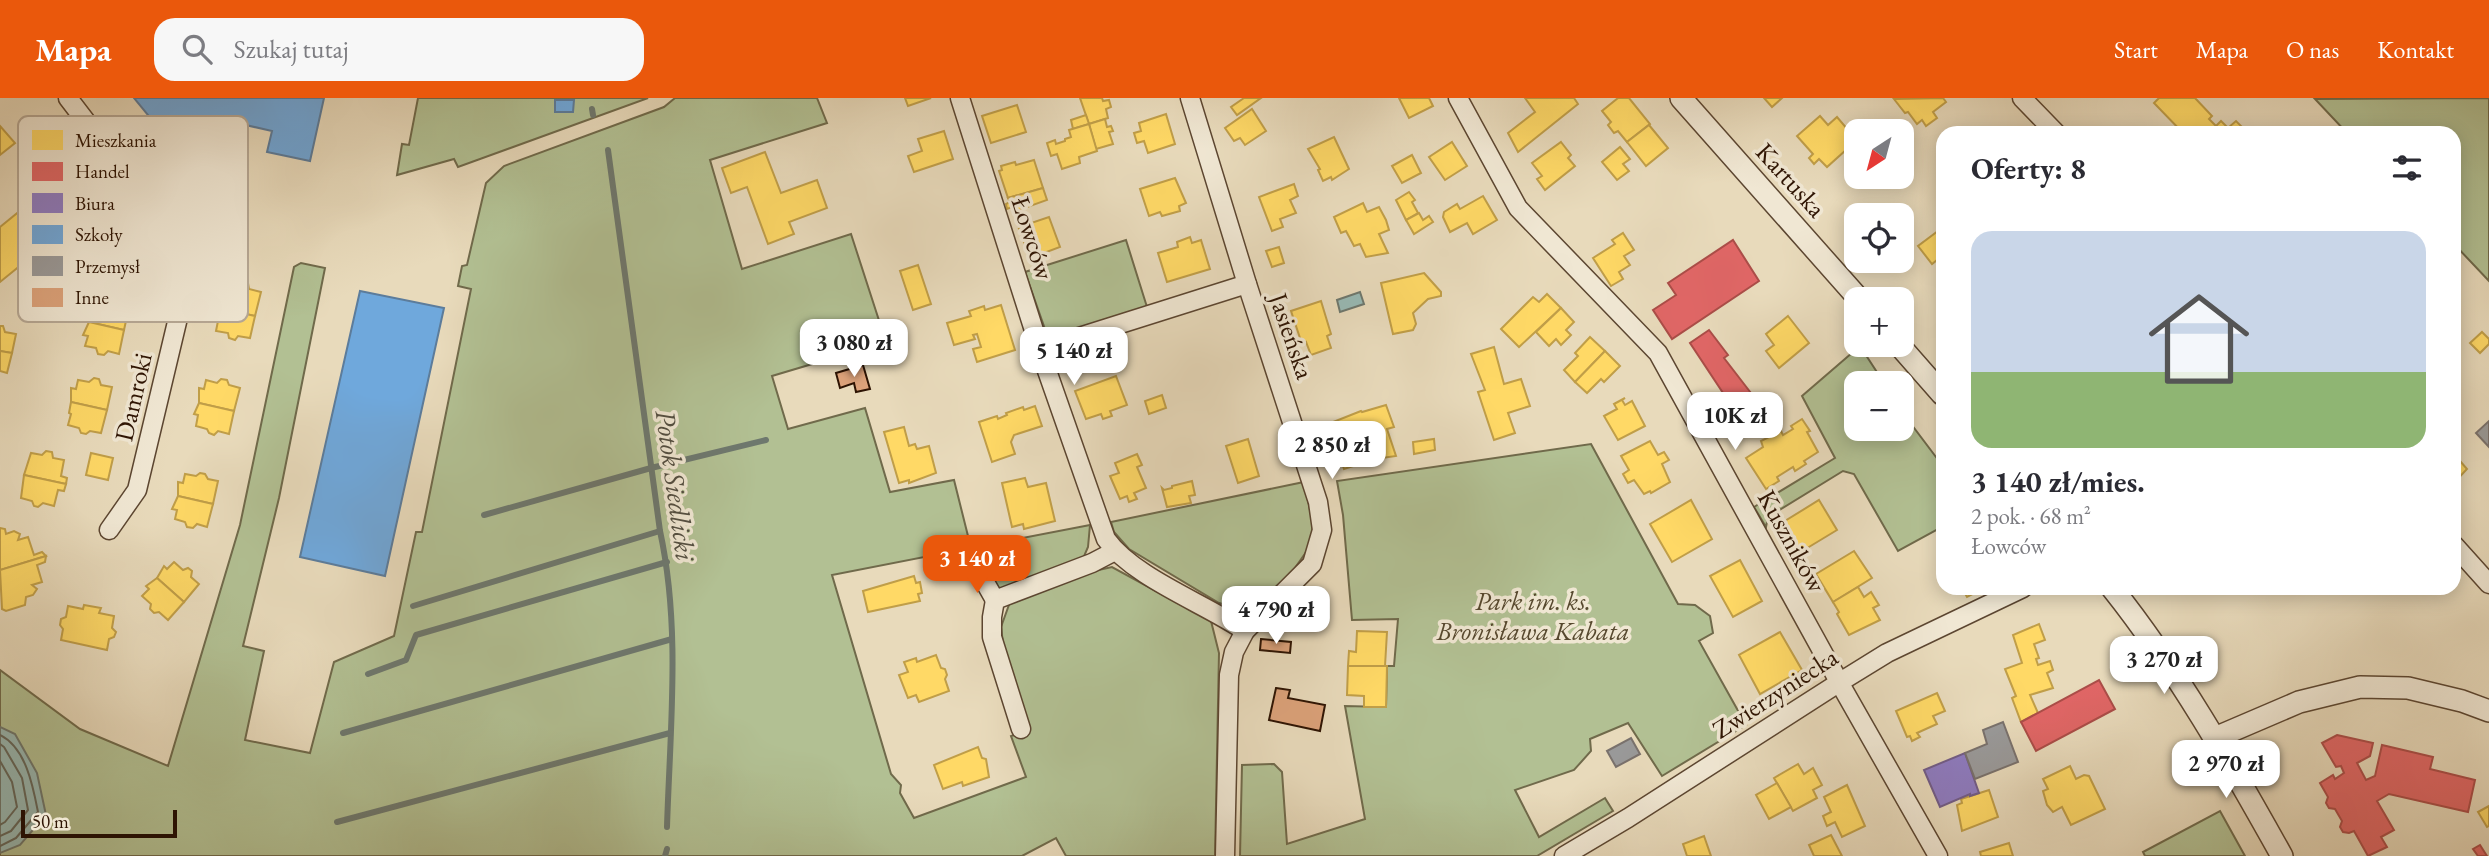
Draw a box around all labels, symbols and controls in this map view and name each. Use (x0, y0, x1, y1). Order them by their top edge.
search box (154, 18, 644, 81)
text: Mapa (35, 28, 112, 71)
icon: search (178, 30, 216, 68)
text: Szukaj tutaj (234, 32, 349, 66)
text: Start (2114, 34, 2158, 65)
text: Mapa (2196, 34, 2248, 65)
text: O nas (2286, 34, 2339, 65)
text: Kontakt (2377, 34, 2454, 65)
legend (18, 116, 248, 322)
north arrow (1844, 119, 1914, 189)
map controls (1844, 119, 1914, 441)
text: Mieszkania (75, 128, 157, 153)
street label: Kartuska (1748, 135, 1834, 225)
text: Oferty: 8 (1971, 149, 2086, 188)
icon: filters (2388, 149, 2426, 187)
text: Handel (75, 159, 130, 184)
text: Biura (75, 191, 115, 216)
street label: Łowców (1004, 192, 1062, 284)
button: locate (1844, 203, 1914, 273)
text: Szkoły (75, 222, 123, 247)
text: Przemysł (75, 254, 140, 279)
icon: home (2136, 276, 2262, 402)
text: Inne (75, 285, 109, 310)
street label: Jasieńska (1261, 287, 1323, 384)
button: + (1844, 287, 1914, 357)
pin: 3 080 zł (782, 320, 926, 379)
text: 3 080 zł (816, 327, 892, 357)
pin: 5 140 zł (1002, 328, 1146, 387)
text: 5 140 zł (1036, 335, 1112, 365)
street label: Damroki (106, 349, 160, 445)
button: − (1844, 371, 1914, 441)
pin: 10K zł (1678, 392, 1792, 452)
text: 10K zł (1703, 400, 1767, 430)
water label: Potok Siedlicki (648, 407, 705, 565)
pin: 2 850 zł (1260, 422, 1404, 481)
text: 2 850 zł (1294, 429, 1370, 459)
text: 3 140 zł/mies. (1971, 462, 2145, 501)
street label: Kuszników (1750, 484, 1834, 598)
text: 2 pok. · 68 m² (1971, 501, 2091, 531)
text: Łowców (1971, 531, 2046, 561)
pin: 3 140 zł (905, 536, 1049, 595)
text: 3 140 zł (939, 543, 1015, 573)
park label: Park im. ks. Bronisława Kabata (1436, 584, 1629, 648)
pin: 4 790 zł (1204, 587, 1348, 646)
text: 4 790 zł (1238, 594, 1314, 624)
pin: 3 270 zł (2092, 636, 2236, 696)
street label: Zwierzyniecka (1706, 639, 1845, 746)
text: 3 270 zł (2126, 644, 2202, 674)
pin: 2 970 zł (2154, 740, 2298, 800)
text: 2 970 zł (2188, 748, 2264, 778)
scale bar (21, 807, 177, 839)
text: 50 m (32, 809, 69, 834)

